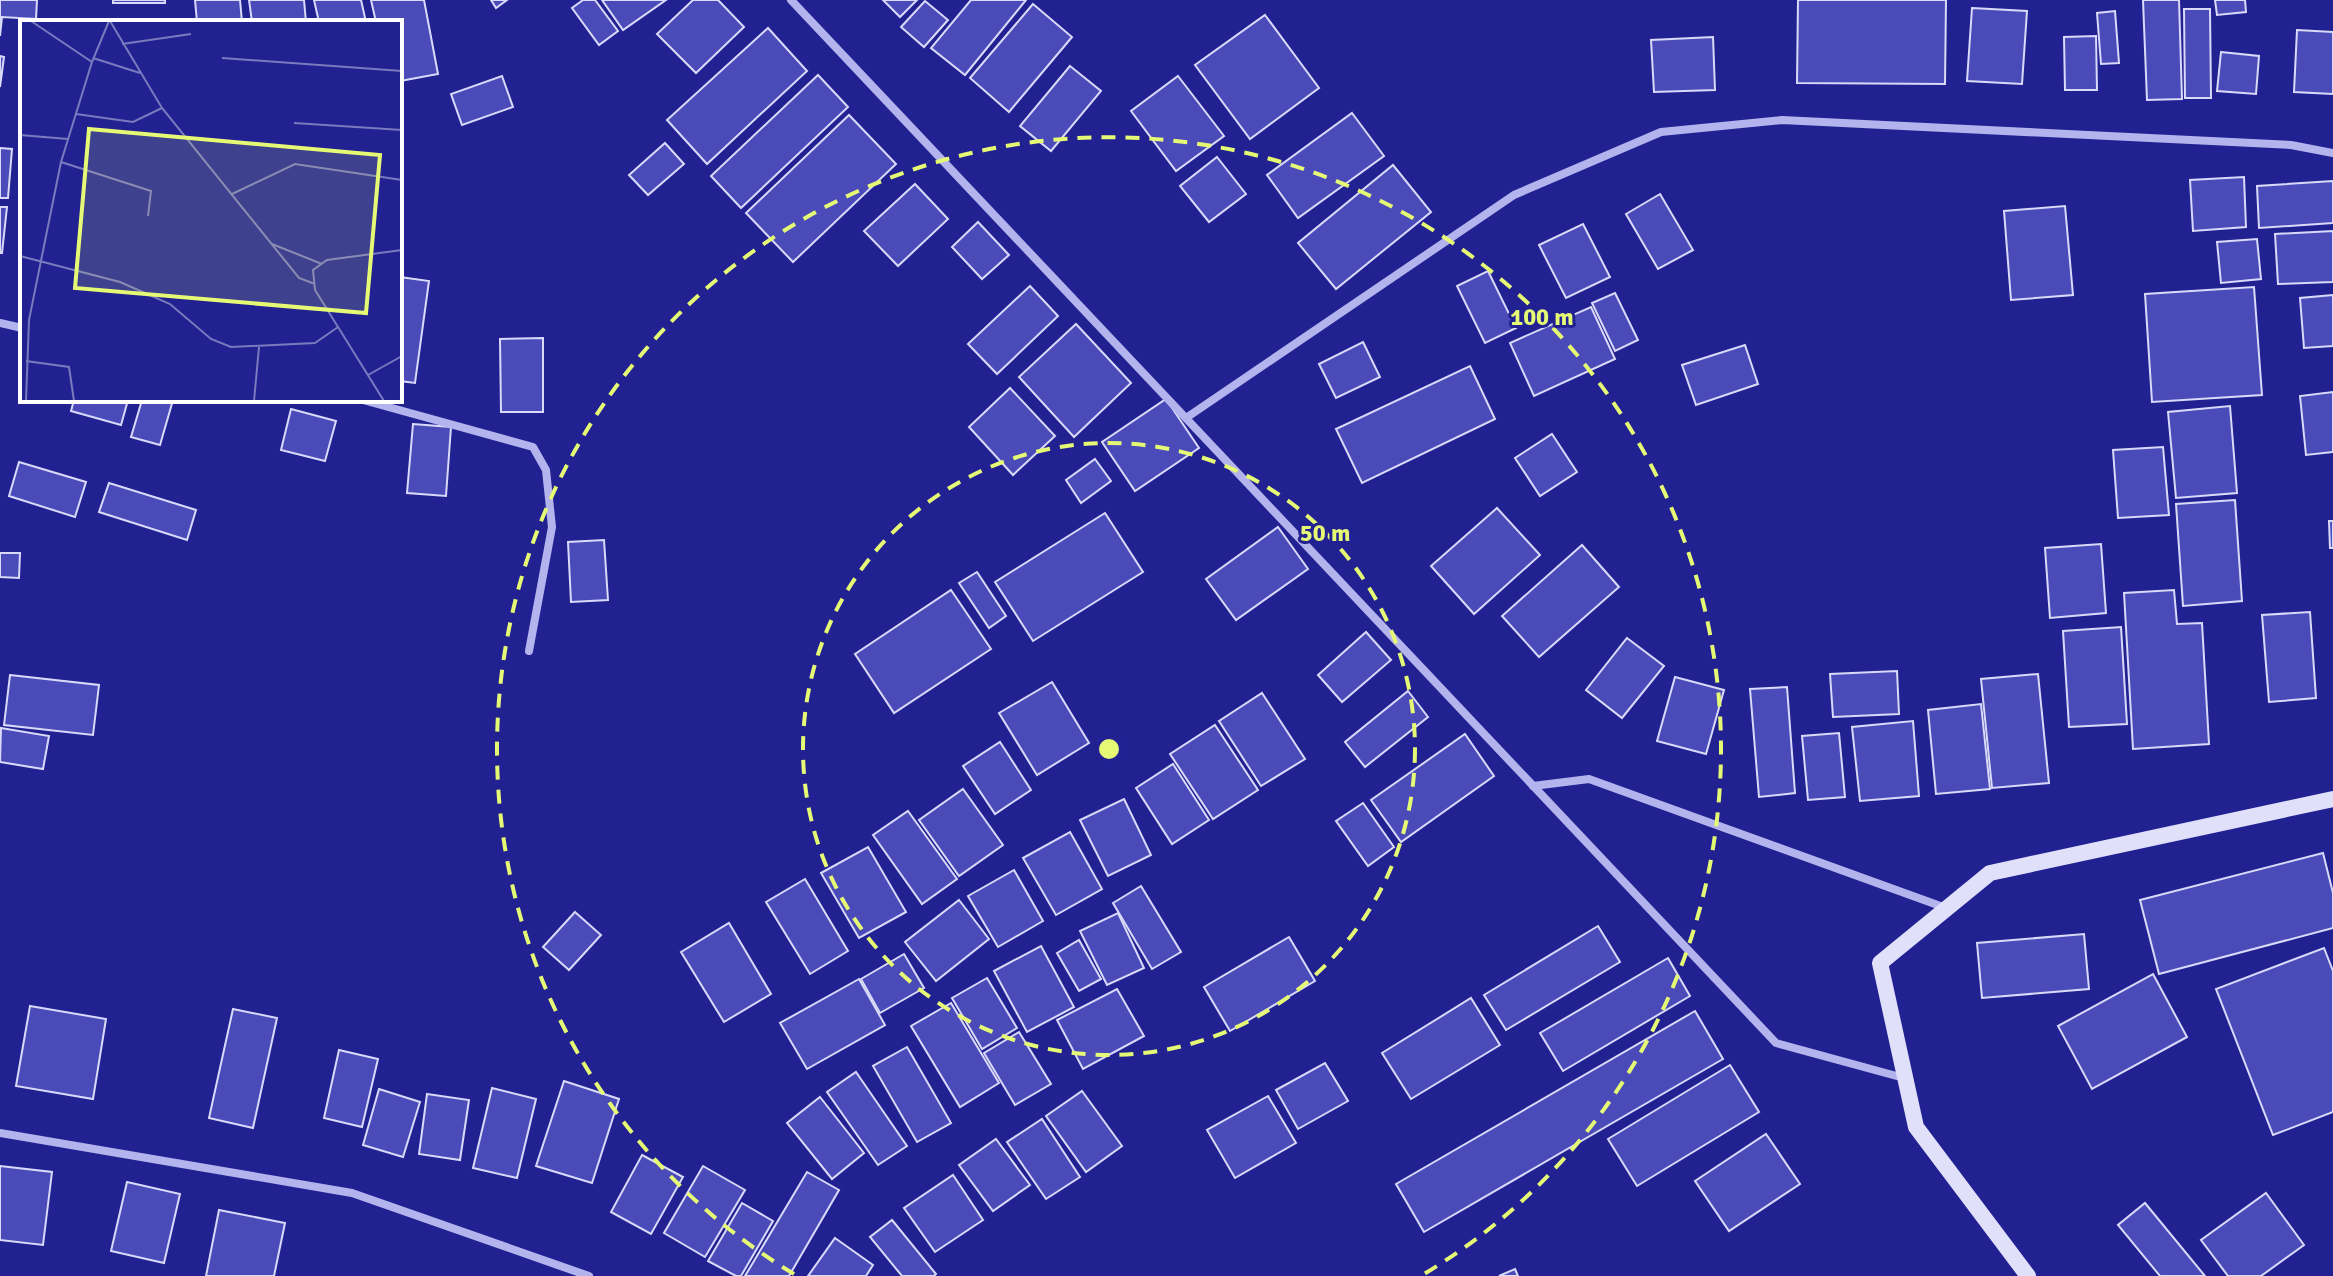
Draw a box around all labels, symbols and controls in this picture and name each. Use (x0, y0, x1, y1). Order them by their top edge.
inset map (20, 20, 402, 402)
text: 100 m (1510, 302, 1574, 332)
text: 50 m (1300, 518, 1350, 548)
centre of rings (1095, 735, 1123, 763)

